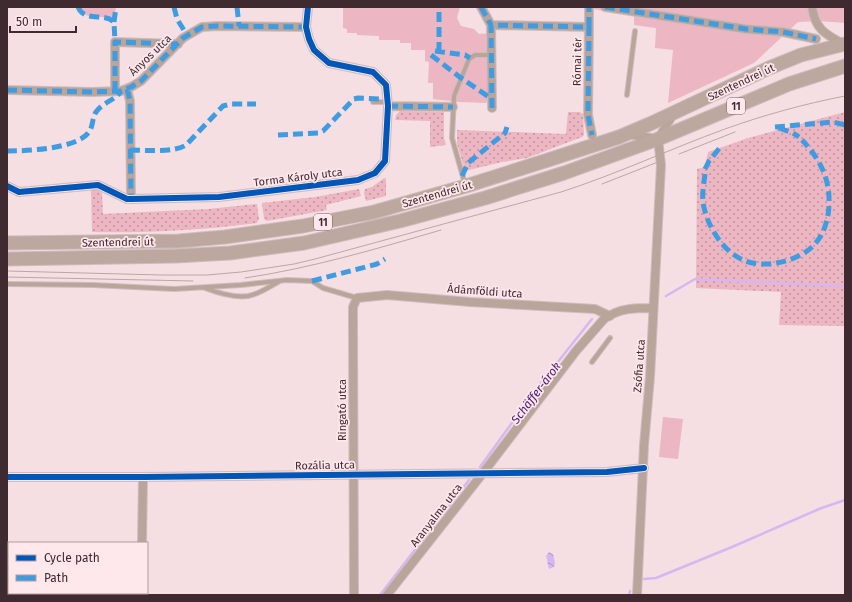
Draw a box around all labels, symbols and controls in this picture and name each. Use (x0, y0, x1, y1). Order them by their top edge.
scale bar (10, 8, 76, 34)
text: 50 m (16, 15, 42, 29)
street label: Ányos utca (126, 31, 174, 79)
street label: Római tér (571, 37, 584, 86)
street label: Szentendrei út (706, 61, 777, 104)
road number: 11 (727, 98, 745, 114)
street label: Torma Károly utca (253, 166, 343, 189)
street label: Szentendrei út (401, 178, 474, 211)
road number: 11 (314, 214, 332, 230)
street label: Szentendrei út (82, 235, 154, 250)
street label: Ádámföldi utca (447, 281, 523, 301)
street label: Zsófia utca (631, 339, 648, 393)
water label: Schäffer-árok (508, 359, 564, 427)
street label: Ringató utca (336, 379, 349, 441)
street label: Rozália utca (295, 458, 355, 473)
street label: Aranyalma utca (408, 481, 465, 549)
legend (8, 542, 148, 594)
text: Cycle path (44, 551, 100, 565)
text: Path (44, 571, 68, 585)

